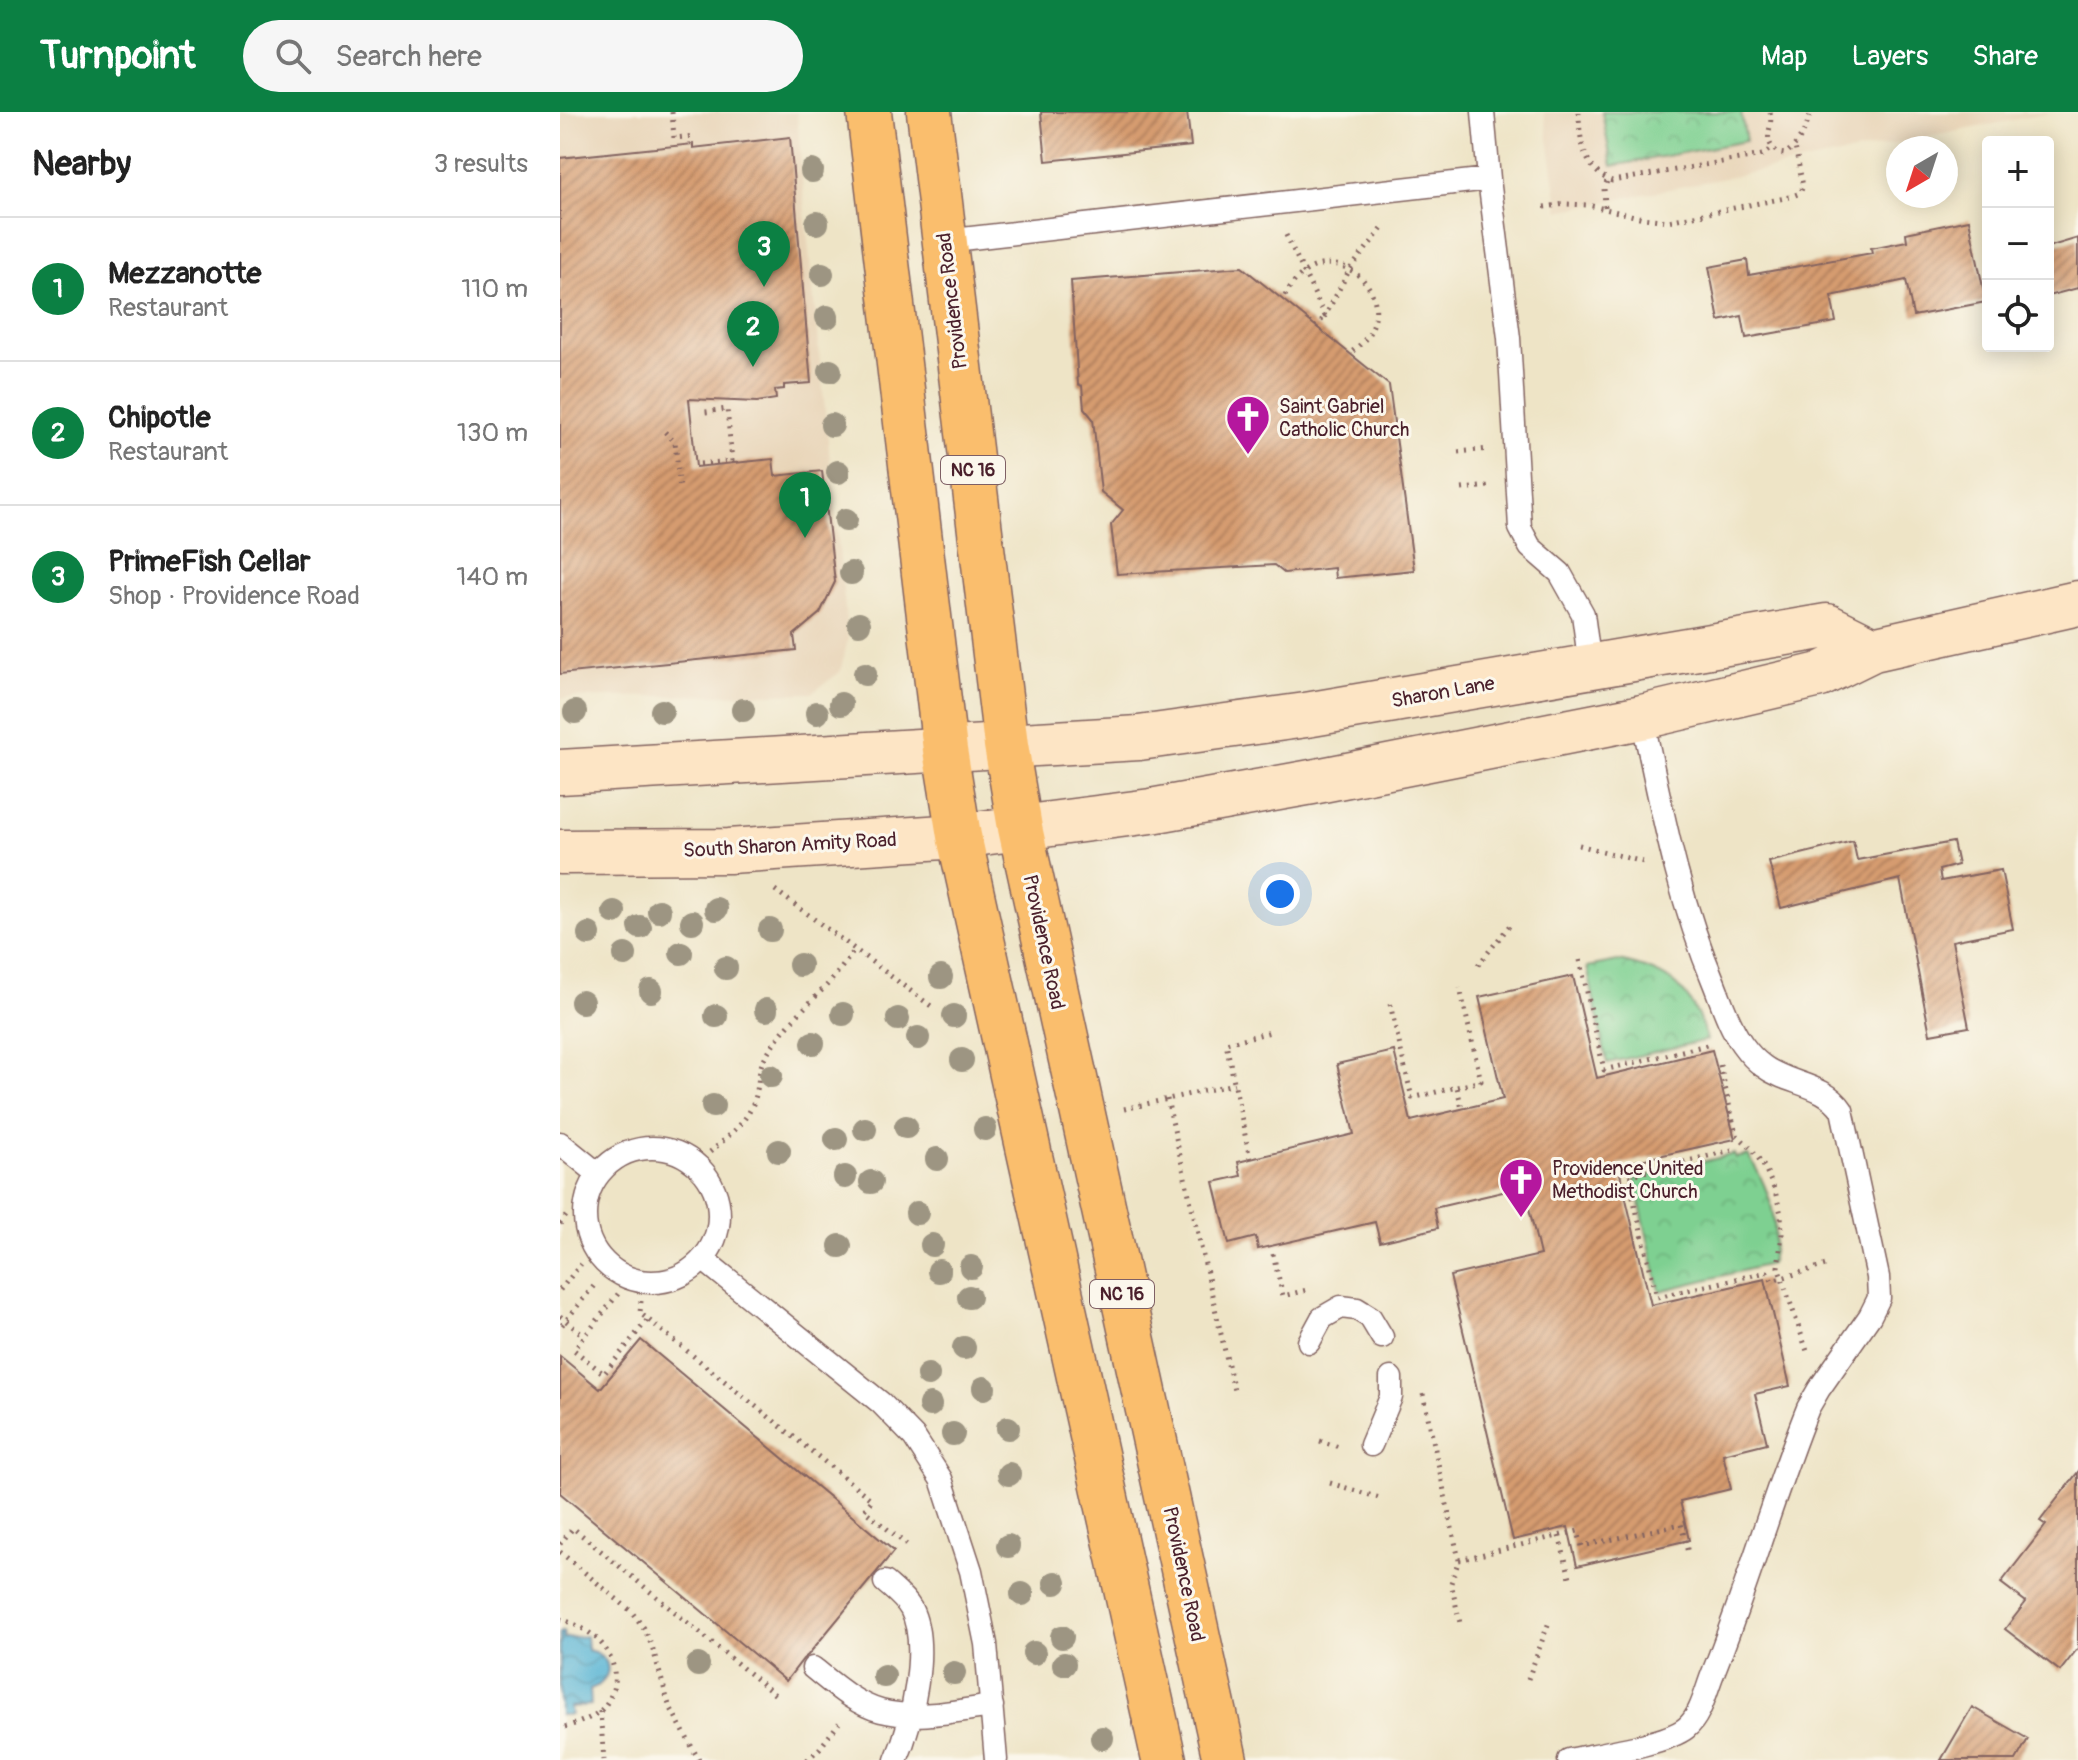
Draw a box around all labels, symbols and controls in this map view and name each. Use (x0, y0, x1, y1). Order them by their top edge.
search box (243, 20, 803, 92)
text: Turnpoint (40, 32, 195, 80)
icon: search (271, 34, 315, 78)
text: Search here (335, 38, 482, 75)
text: Map (1761, 39, 1807, 74)
text: Layers (1851, 39, 1928, 74)
text: Share (1972, 39, 2038, 74)
north arrow (1886, 136, 1958, 208)
map controls (1982, 136, 2054, 352)
button: + (1982, 136, 2054, 208)
text: Nearby (32, 143, 131, 186)
text: 3 results (434, 148, 528, 180)
button: − (1982, 208, 2054, 280)
pin: 3 (738, 221, 790, 287)
street label: Providence Road (931, 231, 973, 371)
text: Mezzanotte (108, 255, 261, 292)
text: 1 (53, 273, 63, 305)
text: 110 m (461, 273, 528, 305)
button: locate (1982, 280, 2054, 352)
text: Restaurant (108, 292, 228, 324)
pin: 2 (727, 301, 779, 367)
church icon: Saint Gabriel Catholic Church (1224, 393, 1272, 456)
place label: Saint Gabriel Catholic Church (1279, 394, 1410, 442)
text: Chipotle (108, 399, 211, 436)
text: 2 (51, 417, 65, 449)
text: 130 m (457, 417, 528, 449)
text: Restaurant (108, 436, 228, 468)
road number: NC 16 (941, 456, 1005, 484)
pin: 1 (779, 472, 831, 538)
text: PrimeFish Cellar (108, 543, 310, 580)
text: 3 (51, 561, 65, 593)
text: 140 m (456, 561, 528, 593)
text: Shop · Providence Road (108, 580, 360, 612)
street label: Sharon Lane (1389, 671, 1497, 713)
street label: South Sharon Amity Road (683, 827, 897, 863)
street label: Providence Road (1018, 872, 1070, 1012)
your location (1260, 874, 1300, 914)
church icon: Providence United Methodist Church (1497, 1156, 1545, 1219)
place label: Providence United Methodist Church (1552, 1156, 1704, 1204)
road number: NC 16 (1090, 1280, 1154, 1308)
street label: Providence Road (1158, 1504, 1210, 1644)

